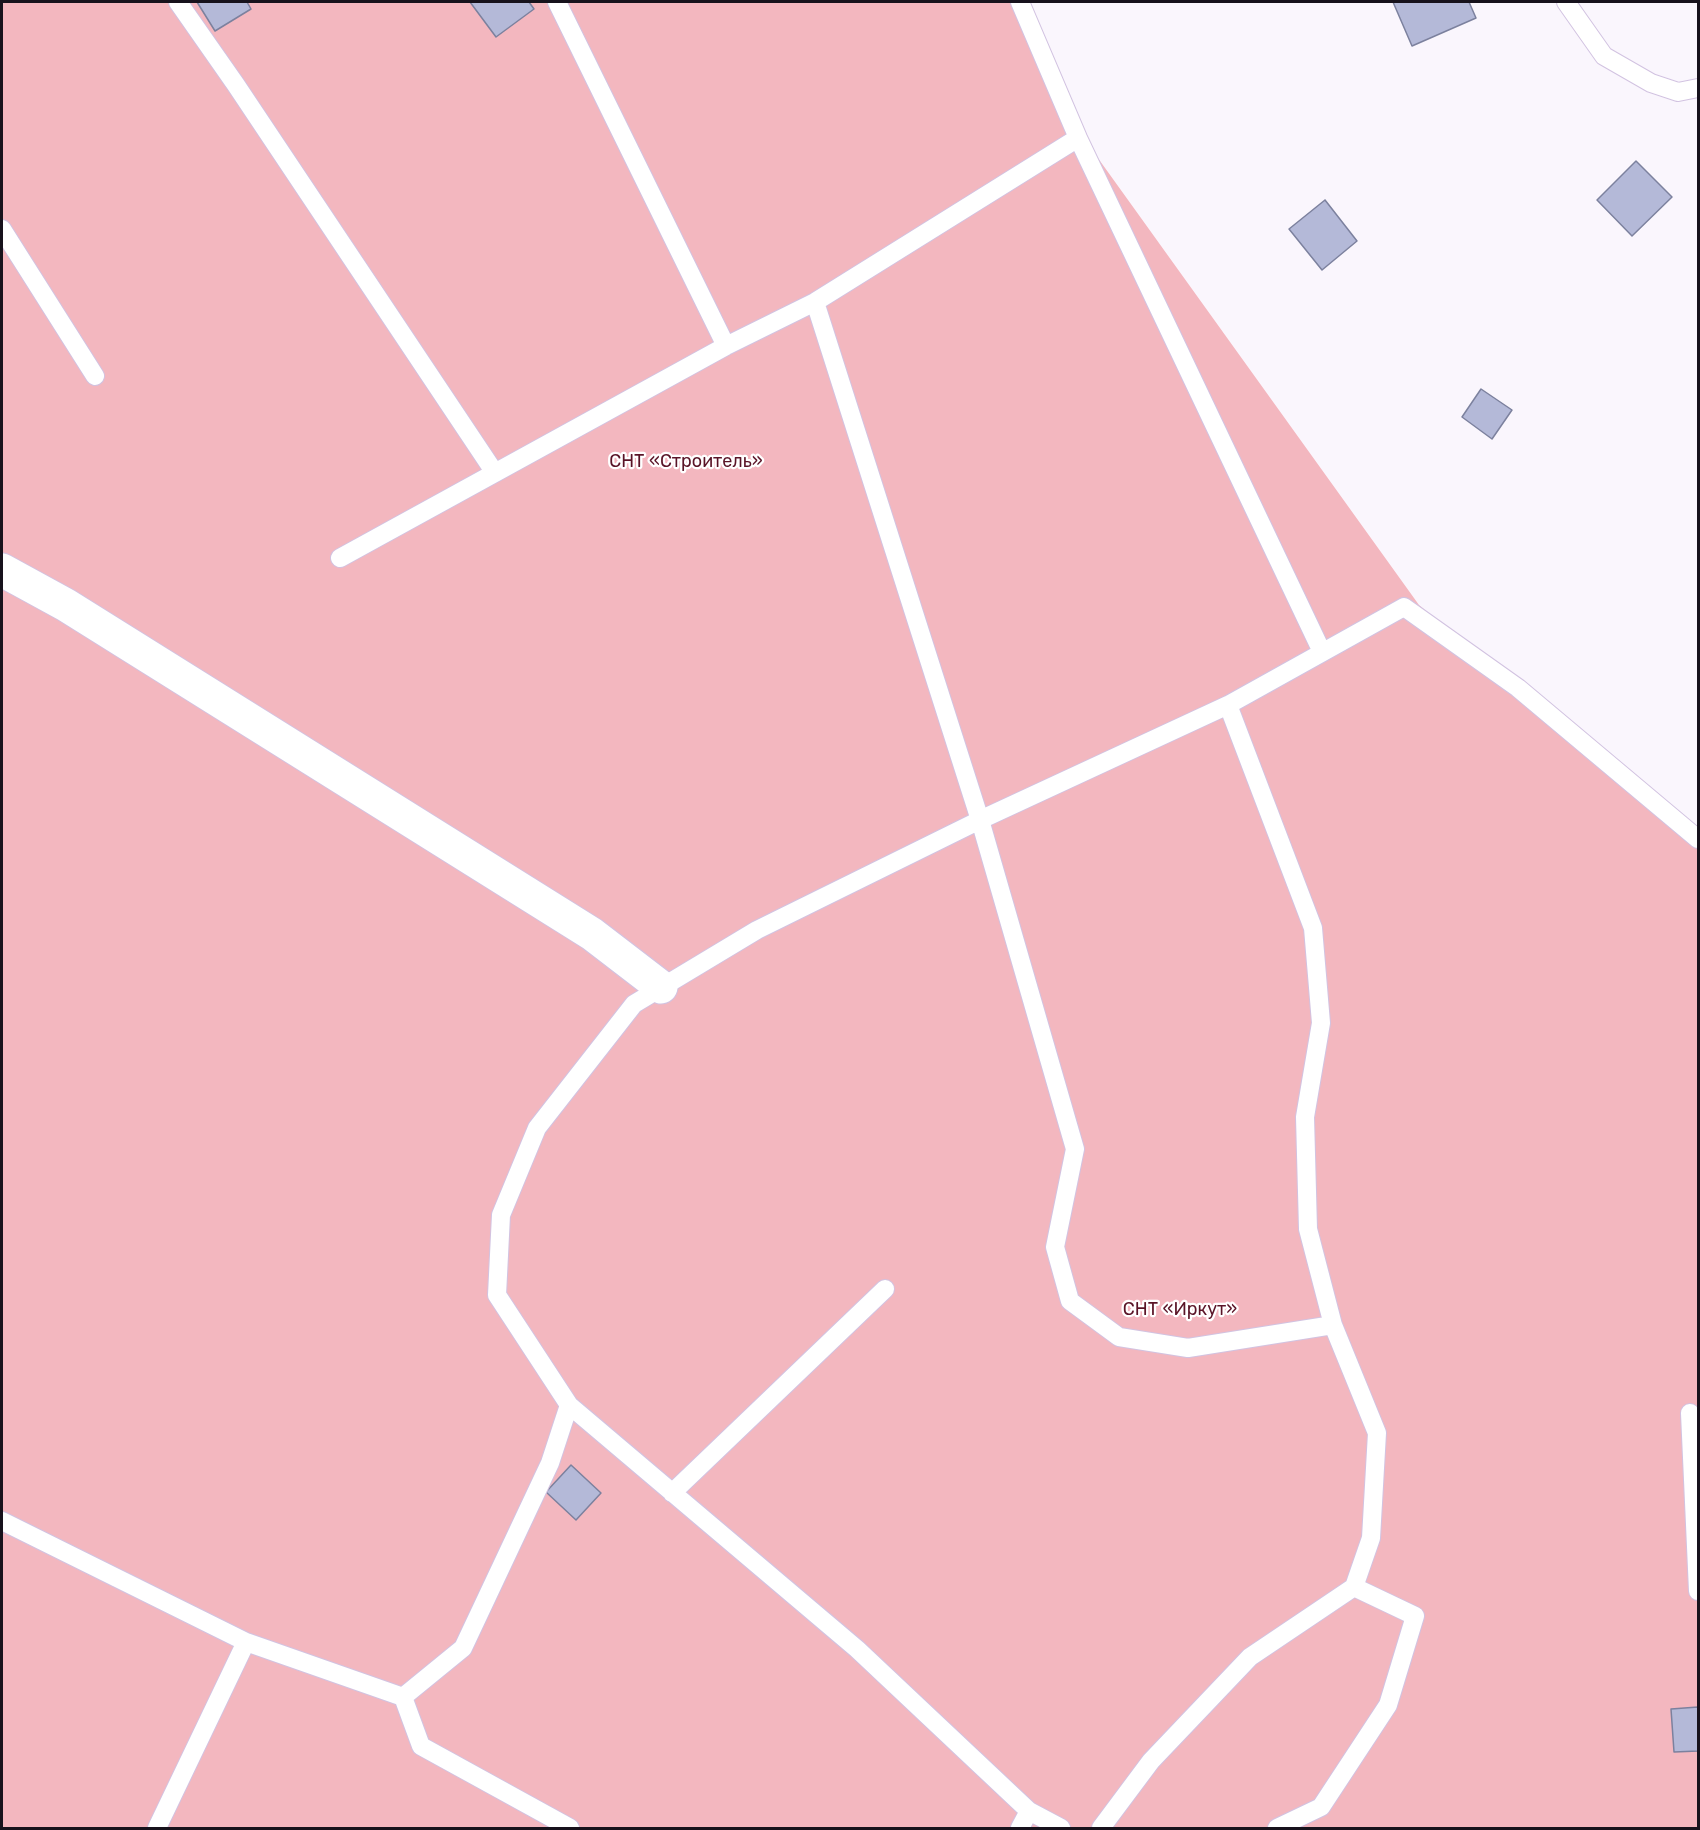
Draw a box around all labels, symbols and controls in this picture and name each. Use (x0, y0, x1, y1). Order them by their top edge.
park label: СНТ «Строитель» (609, 451, 763, 473)
park label: СНТ «Иркут» (1123, 1299, 1237, 1321)

